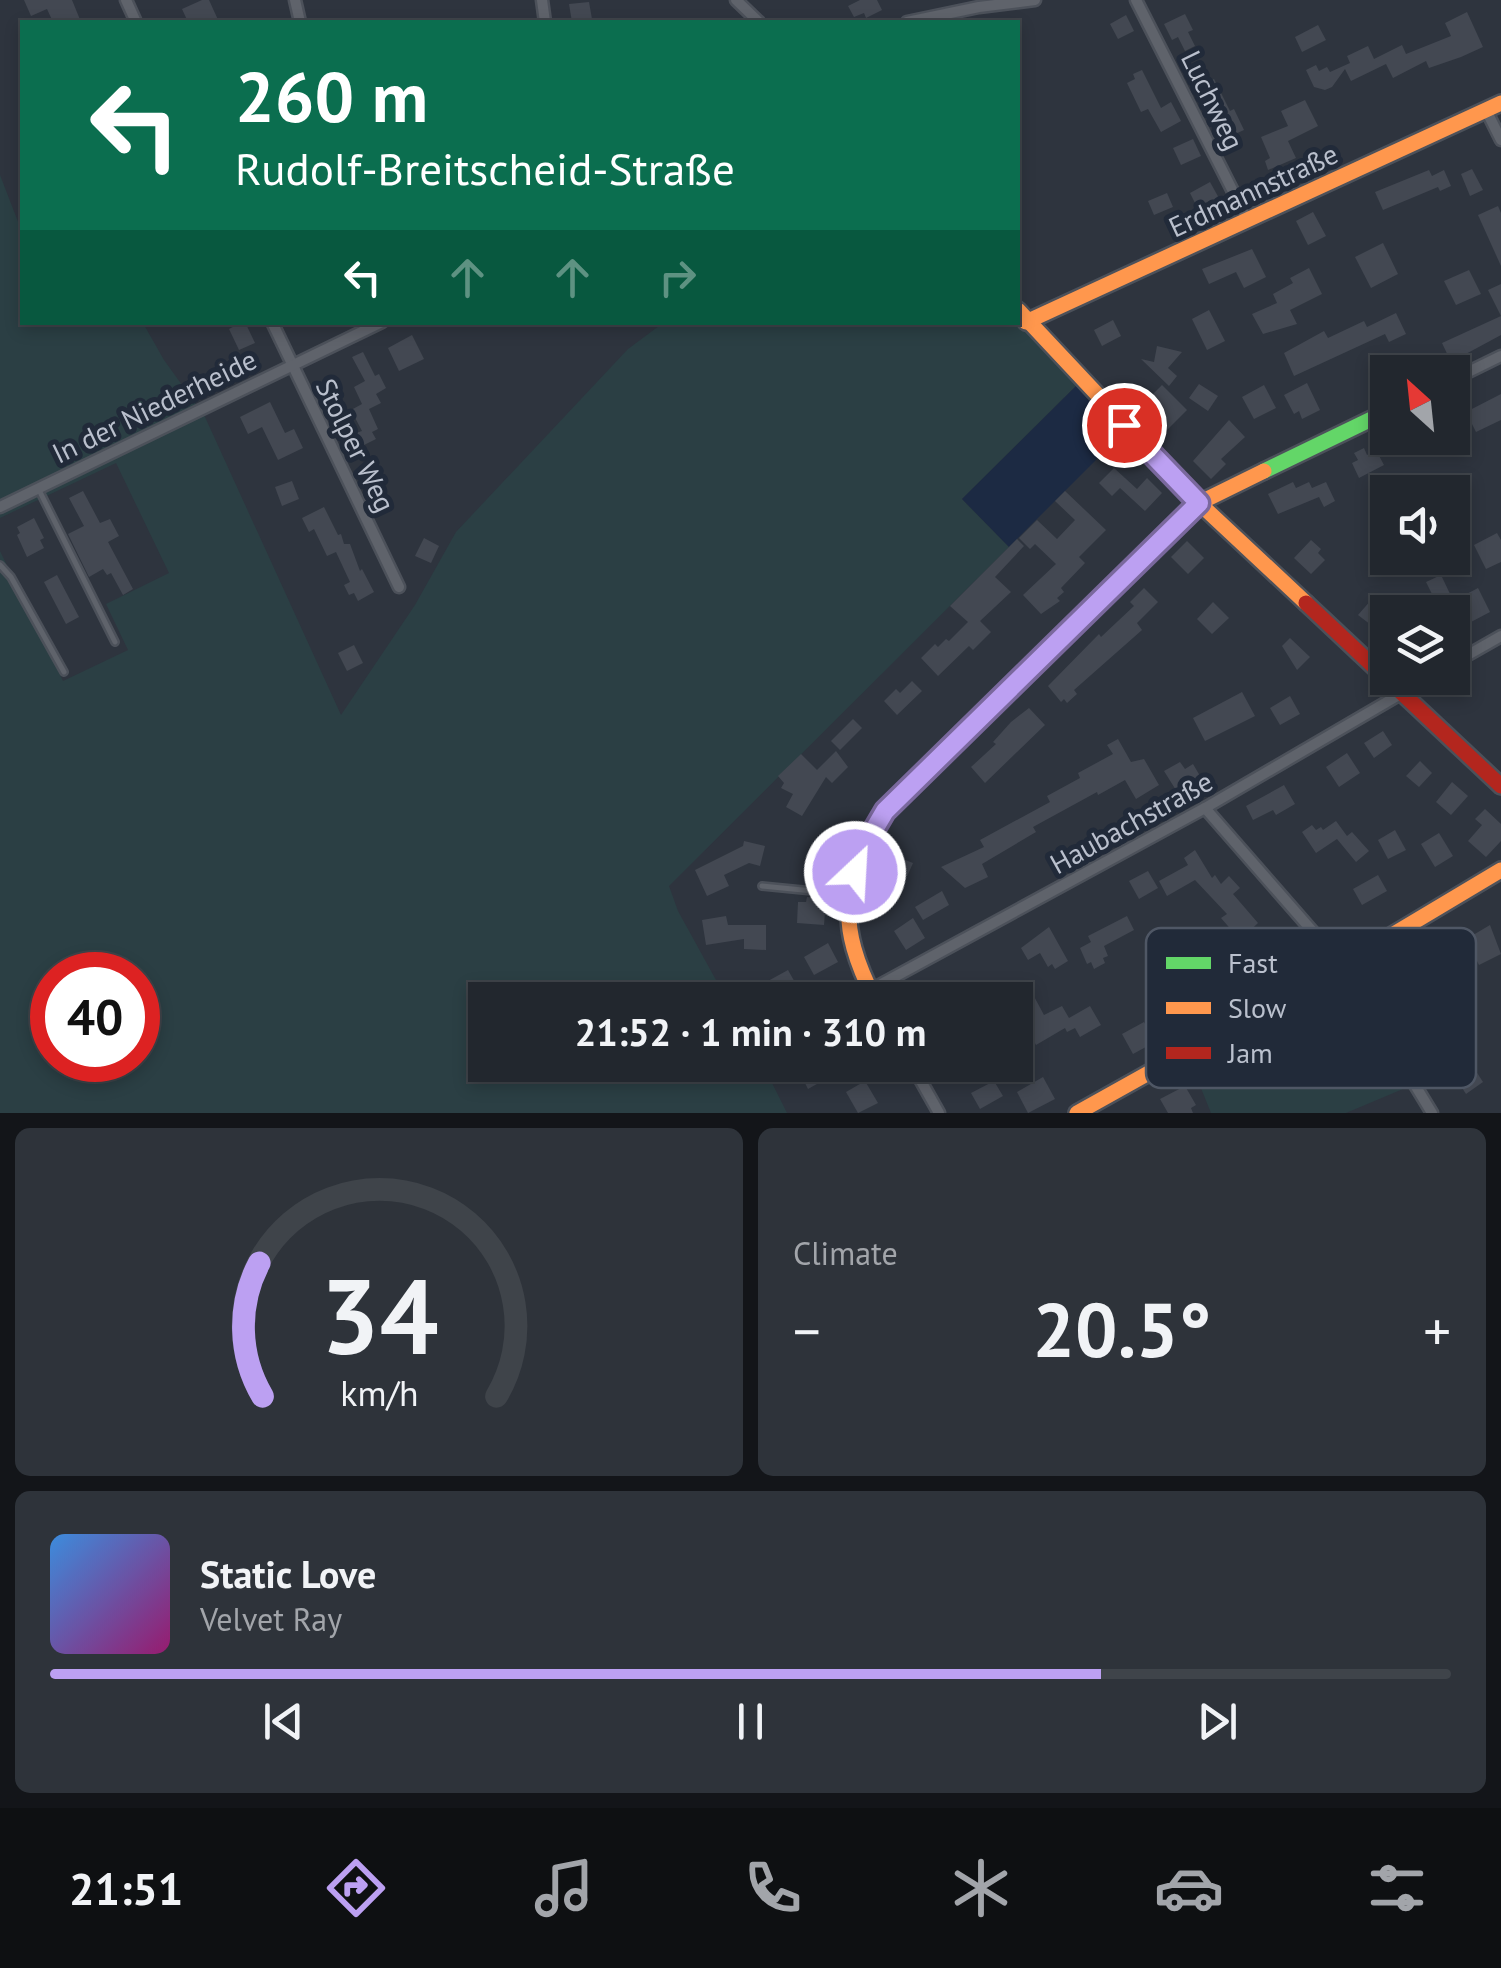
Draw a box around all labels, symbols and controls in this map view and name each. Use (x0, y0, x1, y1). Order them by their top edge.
street label: Luchweg (1173, 44, 1253, 156)
text: 260 m (235, 51, 428, 141)
icon: left (70, 60, 200, 190)
street label: Erdmannstraße (1163, 135, 1343, 245)
text: Rudolf-Breitscheid-Straße (235, 139, 735, 197)
icon: left (335, 250, 390, 305)
icon: ahead (440, 250, 495, 305)
icon: ahead (545, 250, 600, 305)
icon: right (650, 250, 705, 305)
street label: In der Niederheide (46, 341, 262, 471)
north arrow (1370, 355, 1470, 455)
map controls (1370, 355, 1470, 695)
street label: Stolper Weg (308, 372, 404, 518)
pin (1082, 383, 1167, 468)
icon: arrive (1097, 398, 1152, 453)
button: sound (1370, 475, 1470, 575)
button: layers (1370, 595, 1470, 695)
street label: Haubachstraße (1043, 762, 1219, 882)
position arrow (803, 820, 907, 924)
legend (1146, 928, 1476, 1088)
text: Fast (1228, 944, 1278, 981)
speed limit sign: 40 (30, 952, 160, 1082)
text: Slow (1228, 989, 1287, 1026)
text: 21:52 · 1 min · 310 m (575, 1007, 926, 1056)
text: Jam (1227, 1034, 1273, 1071)
text: Climate (793, 1232, 898, 1274)
text: 34 (320, 1248, 438, 1383)
text: 20.5° (1033, 1281, 1211, 1378)
text: − (793, 1295, 821, 1366)
text: + (1423, 1295, 1451, 1366)
text: km/h (340, 1370, 418, 1416)
text: Static Love (200, 1549, 376, 1598)
text: Velvet Ray (200, 1598, 342, 1640)
icon: previous (256, 1694, 311, 1749)
icon: pause (723, 1694, 778, 1749)
icon: next (1190, 1694, 1245, 1749)
icon: directions (321, 1853, 391, 1923)
icon: music (529, 1853, 599, 1923)
icon: phone (738, 1853, 808, 1923)
icon: climate (946, 1853, 1016, 1923)
icon: car (1154, 1853, 1224, 1923)
icon: filters (1362, 1853, 1432, 1923)
text: 21:51 (69, 1859, 183, 1917)

